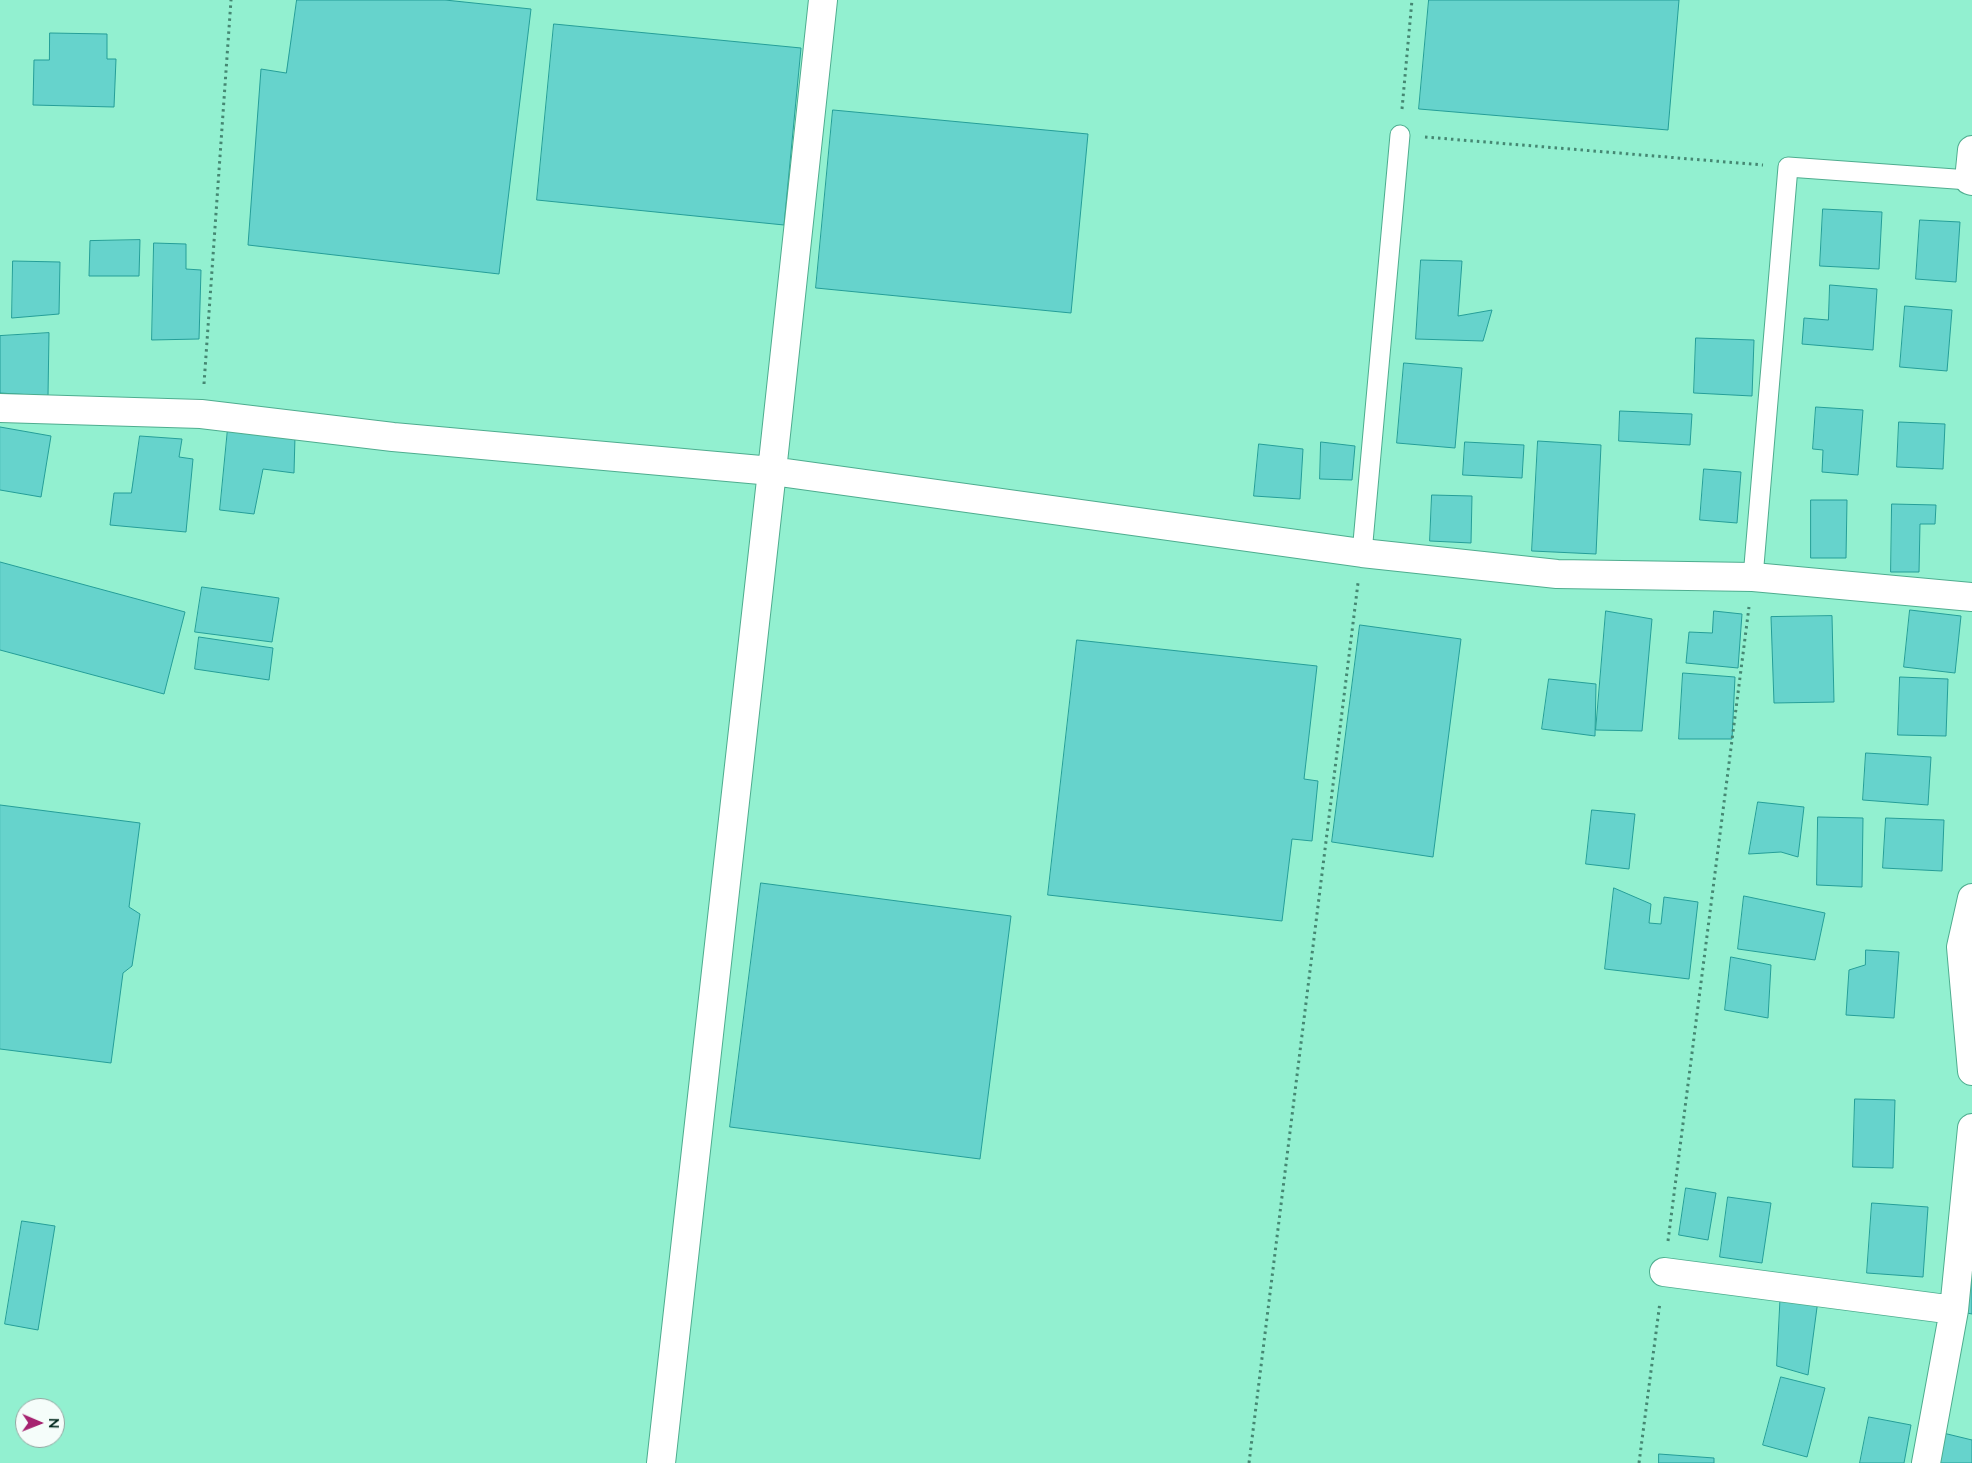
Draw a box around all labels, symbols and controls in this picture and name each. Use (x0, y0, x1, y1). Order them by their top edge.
north arrow (15, 1398, 65, 1448)
text: N (45, 1418, 63, 1429)

